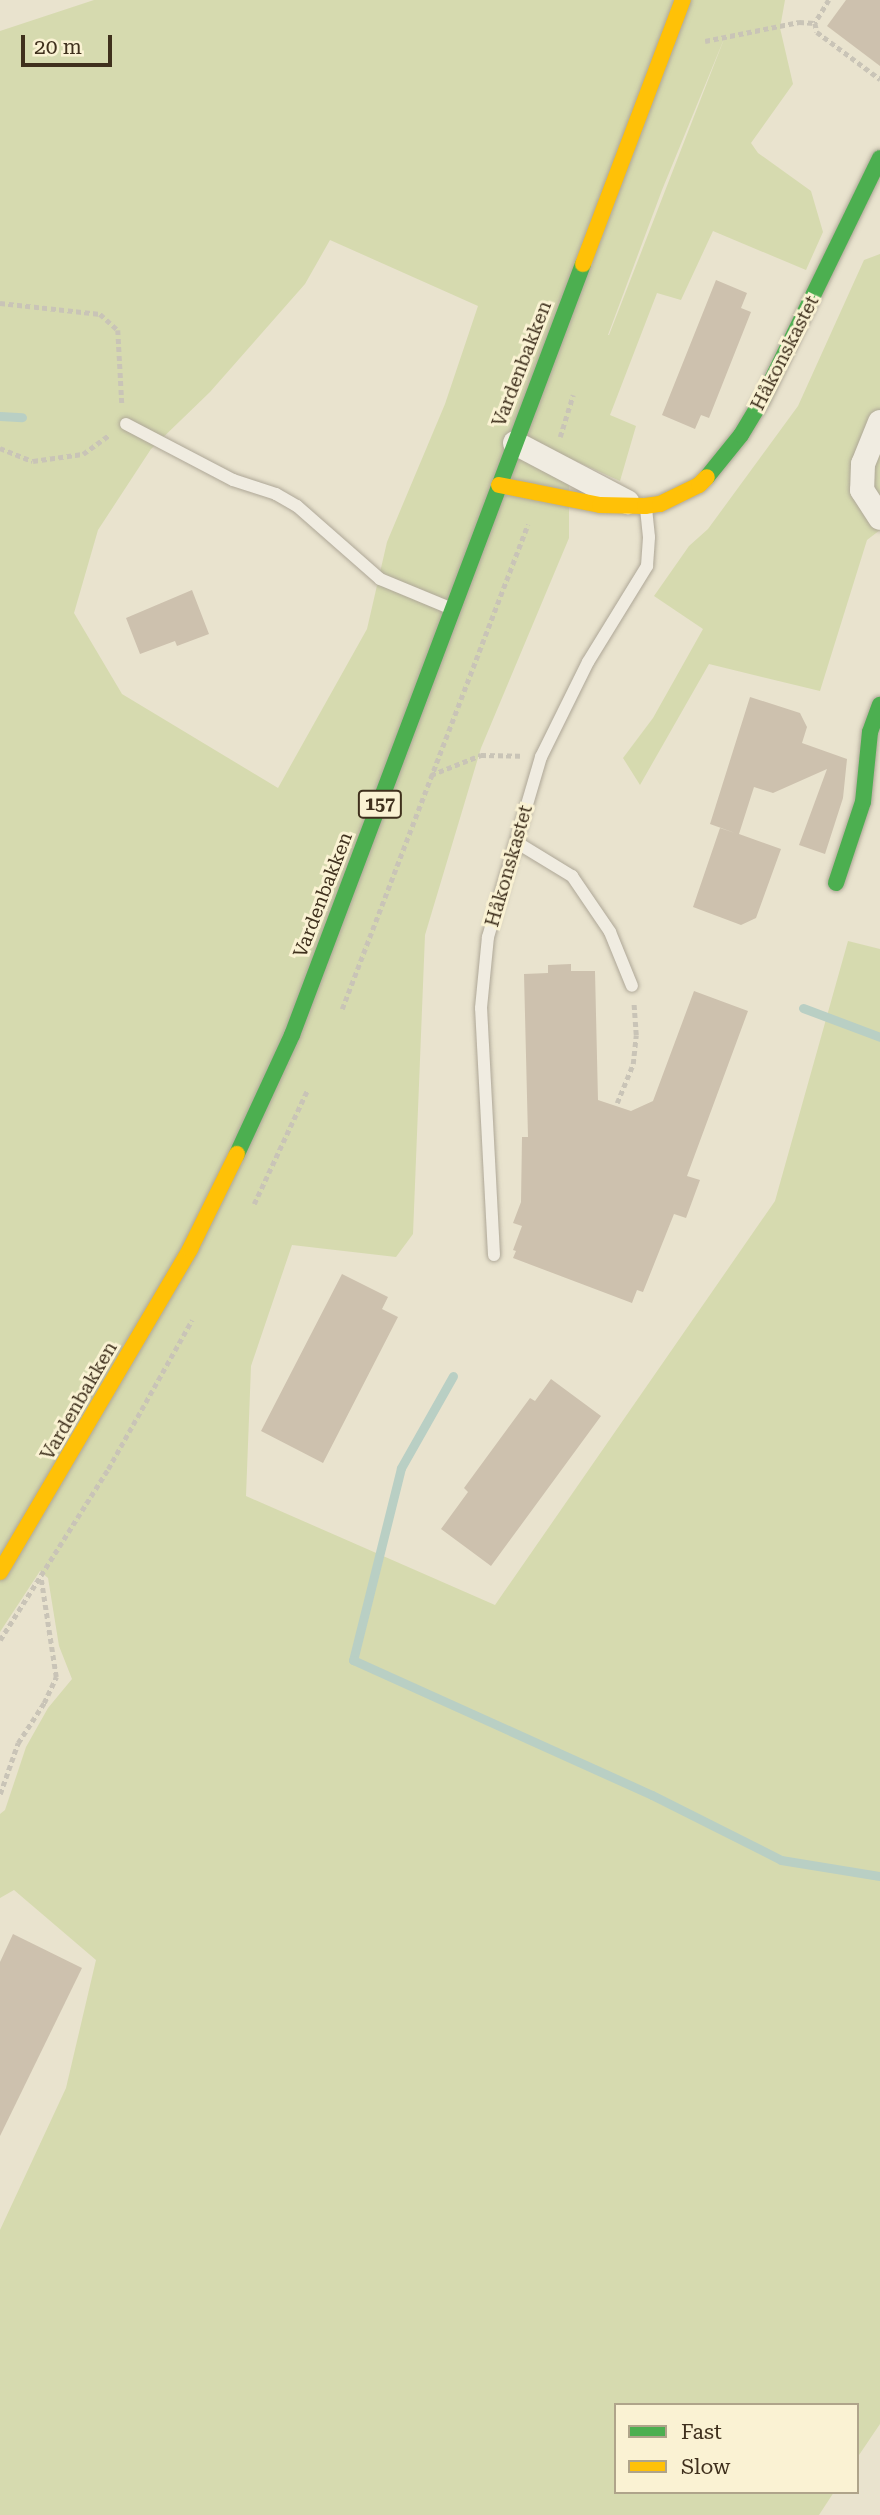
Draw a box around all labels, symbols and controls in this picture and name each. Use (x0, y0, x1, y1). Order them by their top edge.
scale bar (24, 21, 116, 65)
text: 20 m (34, 35, 82, 59)
street label: Håkonskastet (746, 292, 824, 414)
street label: Vardenbakken (488, 298, 556, 430)
road number: 157 (357, 790, 403, 818)
street label: Håkonskastet (481, 803, 537, 929)
street label: Vardenbakken (289, 829, 357, 961)
street label: Vardenbakken (36, 1338, 122, 1464)
legend (614, 2403, 859, 2494)
text: Fast (681, 2420, 722, 2444)
text: Slow (681, 2455, 730, 2479)

